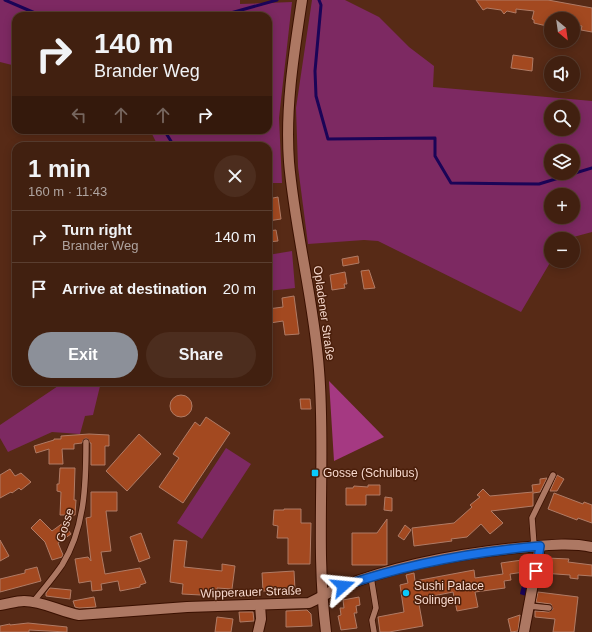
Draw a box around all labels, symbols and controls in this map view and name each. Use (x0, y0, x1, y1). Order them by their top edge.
north arrow (544, 12, 580, 48)
map controls (544, 12, 580, 268)
icon: right (28, 28, 80, 80)
text: 140 m (94, 28, 173, 59)
button: sound (544, 56, 580, 92)
text: Brander Weg (94, 61, 200, 81)
button: search (544, 100, 580, 136)
icon: left (68, 104, 90, 126)
icon: ahead (110, 104, 132, 126)
icon: ahead (152, 104, 174, 126)
icon: right (194, 104, 216, 126)
button: layers (544, 144, 580, 180)
text: 1 min (28, 155, 91, 182)
button: close (214, 155, 256, 197)
text: 160 m · 11:43 (28, 184, 107, 199)
button: + (544, 188, 580, 224)
text: Turn right (62, 221, 132, 238)
icon: right (28, 226, 50, 248)
text: 140 m (214, 228, 256, 245)
button: − (544, 232, 580, 268)
text: Brander Weg (62, 238, 138, 253)
street label: Opladener Straße (310, 265, 338, 362)
icon: arrive (28, 278, 50, 300)
text: Arrive at destination (62, 280, 207, 297)
text: 20 m (223, 280, 256, 297)
button: Exit (28, 332, 138, 378)
button: Share (146, 332, 256, 378)
place label: Gosse (Schulbus) (323, 466, 418, 480)
marker: Gosse (Schulbus) (310, 468, 320, 478)
street label: Gosse (53, 506, 77, 544)
pin (519, 554, 553, 588)
icon: arrive (525, 560, 547, 582)
position arrow (322, 565, 364, 607)
place label: Sushi Palace Solingen (414, 579, 484, 607)
street label: Wipperauer Straße (200, 583, 302, 601)
marker: Sushi Palace Solingen (401, 588, 411, 598)

